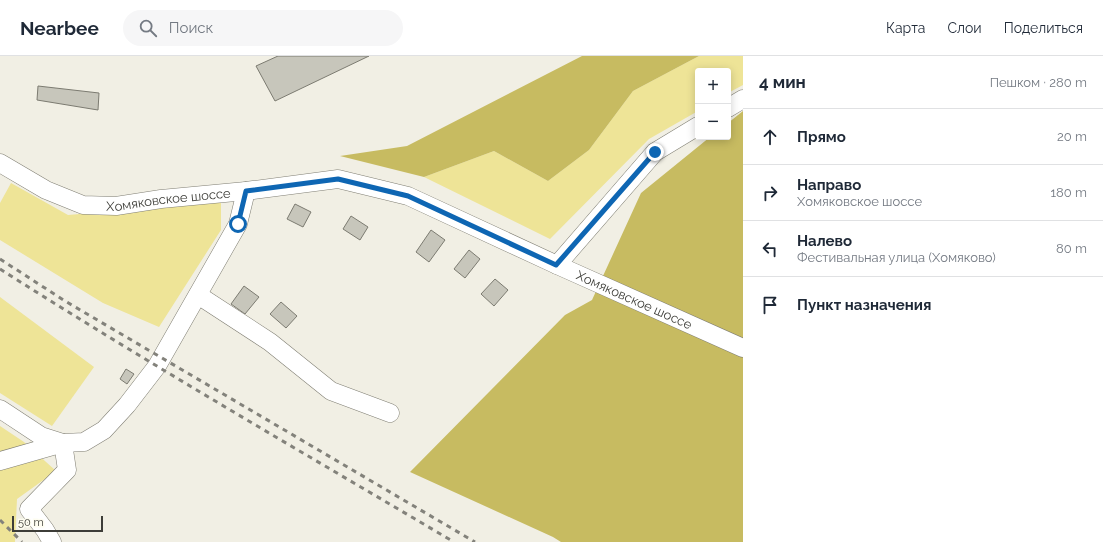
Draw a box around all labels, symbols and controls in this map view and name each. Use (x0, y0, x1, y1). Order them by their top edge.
search box (123, 10, 403, 46)
text: Nearbee (20, 17, 99, 39)
icon: search (137, 17, 159, 39)
text: Поиск (169, 19, 213, 37)
text: Карта (886, 20, 925, 36)
text: Слои (947, 20, 982, 36)
text: Поделиться (1004, 20, 1083, 36)
map controls (695, 68, 731, 140)
button: + (695, 68, 731, 104)
text: 4 мин (759, 72, 806, 92)
text: Пешком · 280 m (990, 75, 1087, 90)
button: − (695, 104, 731, 140)
icon: ahead (759, 126, 781, 148)
text: Прямо (797, 128, 846, 146)
text: 20 m (1057, 129, 1087, 144)
route end (646, 143, 664, 161)
text: Направо (797, 176, 861, 194)
icon: right (759, 182, 781, 204)
street label: Хомяковское шоссе (106, 185, 232, 214)
text: 180 m (1051, 185, 1087, 200)
text: Хомяковское шоссе (797, 194, 922, 209)
route start (229, 215, 247, 233)
text: Налево (797, 232, 852, 250)
icon: left (759, 238, 781, 260)
text: 80 m (1056, 241, 1087, 256)
text: Фестивальная улица (Хомяково) (797, 250, 996, 265)
street label: Хомяковское шоссе (574, 267, 695, 332)
icon: arrive (759, 294, 781, 316)
text: Пункт назначения (797, 296, 931, 314)
scale bar (12, 514, 103, 533)
text: 50 m (18, 516, 44, 529)

